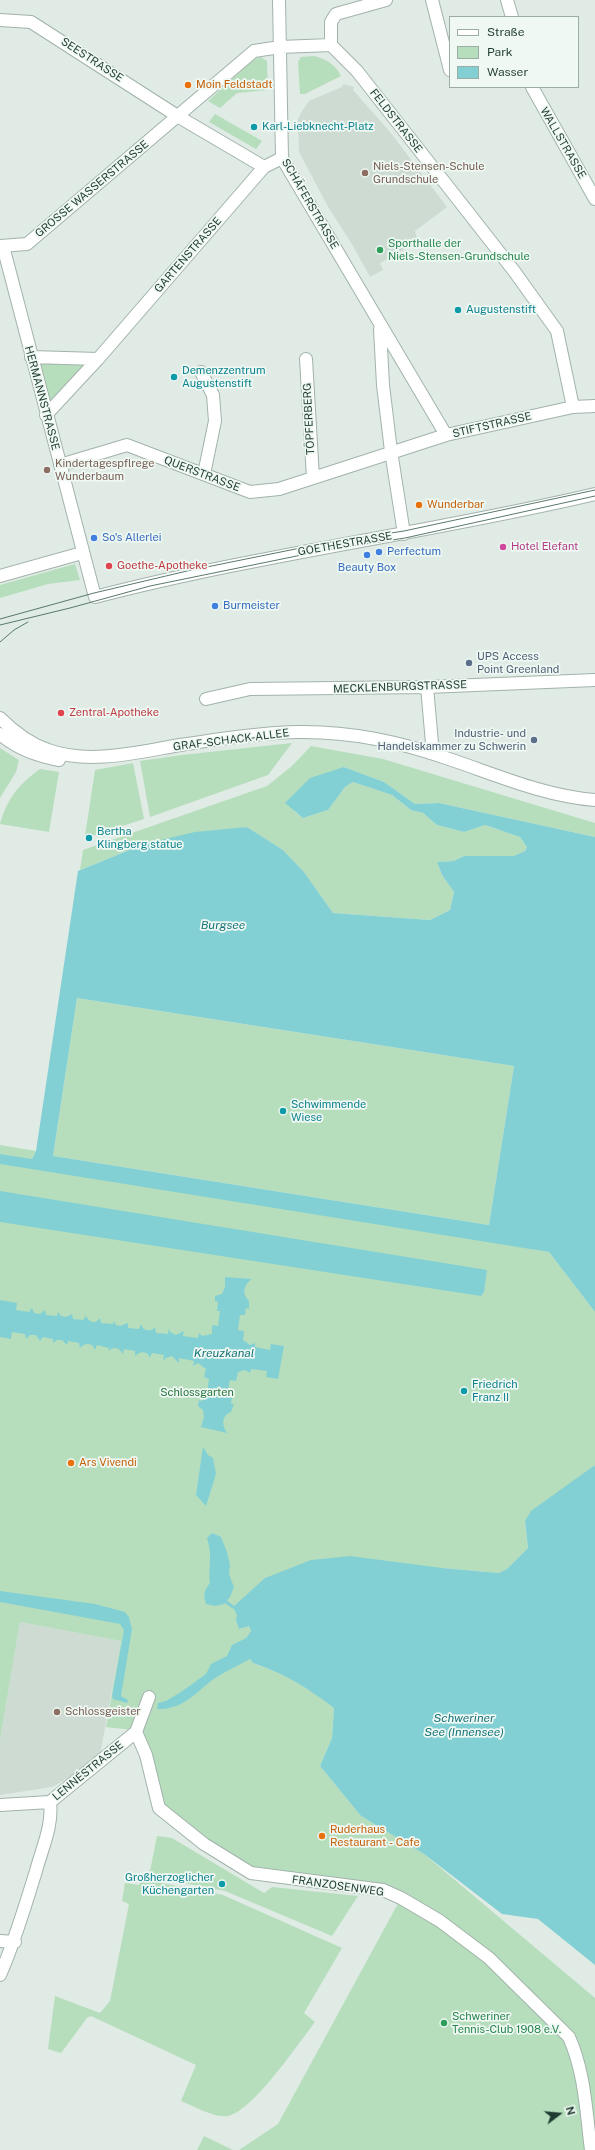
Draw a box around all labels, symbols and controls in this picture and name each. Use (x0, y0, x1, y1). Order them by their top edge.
legend (449, 16, 579, 88)
text: Straße (487, 25, 524, 39)
street label: SEESTRASSE (58, 35, 126, 85)
text: Park (487, 45, 513, 59)
text: Wasser (487, 65, 528, 79)
place label: Moin Feldstadt (196, 78, 273, 92)
marker: Moin Feldstadt (183, 80, 193, 90)
street label: FELDSTRASSE (367, 86, 425, 156)
street label: WALLSTRASSE (537, 105, 589, 181)
place label: Karl-Liebknecht-Platz (262, 120, 374, 134)
marker: Karl-Liebknecht-Platz (249, 122, 259, 132)
street label: GROSSE WASSERSTRASSE (33, 138, 151, 240)
street label: SCHÄFERSTRASSE (279, 156, 341, 252)
place label: Niels-Stensen-Schule Grundschule (373, 160, 485, 186)
marker: Niels-Stensen-Schule Grundschule (360, 168, 370, 178)
street label: GARTENSTRASSE (152, 215, 224, 295)
place label: Sporthalle der Niels-Stensen-Grundschule (388, 237, 530, 263)
marker: Sporthalle der Niels-Stensen-Grundschule (375, 245, 385, 255)
place label: Augustenstift (466, 303, 536, 317)
marker: Augustenstift (453, 305, 463, 315)
street label: HERMANNSTRASSE (22, 344, 62, 452)
place label: Demenzzentrum Augustenstift (182, 364, 265, 390)
marker: Demenzzentrum Augustenstift (169, 372, 179, 382)
street label: TÖPFERBERG (301, 383, 317, 455)
street label: STIFTSTRASSE (451, 409, 533, 441)
street label: QUERSTRASSE (162, 453, 242, 495)
place label: Kindertagespflrege Wunderbaum (55, 457, 155, 483)
marker: Kindertagespflrege Wunderbaum (42, 465, 52, 475)
place label: Wunderbar (427, 498, 484, 512)
marker: Wunderbar (414, 500, 424, 510)
street label: GOETHESTRASSE (297, 529, 393, 559)
place label: So's Allerlei (102, 531, 162, 545)
marker: So's Allerlei (89, 533, 99, 543)
place label: Hotel Elefant (511, 540, 578, 554)
marker: Hotel Elefant (498, 542, 508, 552)
place label: Perfectum (387, 545, 441, 559)
marker: Perfectum (374, 547, 384, 557)
marker: Beauty Box (362, 550, 372, 560)
place label: Goethe-Apotheke (117, 559, 207, 573)
marker: Goethe-Apotheke (104, 561, 114, 571)
place label: Beauty Box (338, 561, 396, 575)
place label: Burmeister (223, 599, 280, 613)
marker: Burmeister (210, 601, 220, 611)
place label: UPS Access Point Greenland (477, 650, 559, 676)
marker: UPS Access Point Greenland (464, 658, 474, 668)
street label: MECKLENBURGSTRASSE (333, 678, 467, 696)
place label: Zentral-Apotheke (69, 706, 159, 720)
marker: Zentral-Apotheke (56, 708, 66, 718)
street label: GRAF-SCHACK-ALLEE (172, 726, 290, 754)
place label: Industrie- und Handelskammer zu Schwerin (377, 727, 526, 753)
marker: Industrie- und Handelskammer zu Schwerin (529, 735, 539, 745)
place label: Bertha Klingberg statue (97, 825, 183, 851)
marker: Bertha Klingberg statue (84, 833, 94, 843)
water label: Burgsee (201, 918, 245, 932)
place label: Schwimmende Wiese (291, 1098, 366, 1124)
marker: Schwimmende Wiese (278, 1106, 288, 1116)
water label: Kreuzkanal (194, 1346, 254, 1360)
place label: Friedrich Franz II (472, 1378, 518, 1404)
park label: Schlossgarten (160, 1386, 234, 1400)
marker: Friedrich Franz II (459, 1386, 469, 1396)
place label: Ars Vivendi (79, 1456, 137, 1470)
marker: Ars Vivendi (66, 1458, 76, 1468)
place label: Schlossgeister (65, 1705, 141, 1719)
marker: Schlossgeister (52, 1707, 62, 1717)
water label: Schweriner See (Innensee) (424, 1711, 504, 1739)
street label: LENNÉSTRASSE (50, 1738, 126, 1804)
place label: Ruderhaus Restaurant - Cafe (330, 1823, 420, 1849)
marker: Ruderhaus Restaurant - Cafe (317, 1831, 327, 1841)
place label: Großherzoglicher Küchengarten (125, 1871, 214, 1897)
street label: FRANZOSENWEG (291, 1873, 385, 1899)
marker: Großherzoglicher Küchengarten (217, 1879, 227, 1889)
place label: Schweriner Tennis-Club 1908 e.V. (452, 2010, 561, 2036)
marker: Schweriner Tennis-Club 1908 e.V. (439, 2018, 449, 2028)
north arrow (539, 2094, 579, 2134)
text: N (564, 2105, 577, 2116)

